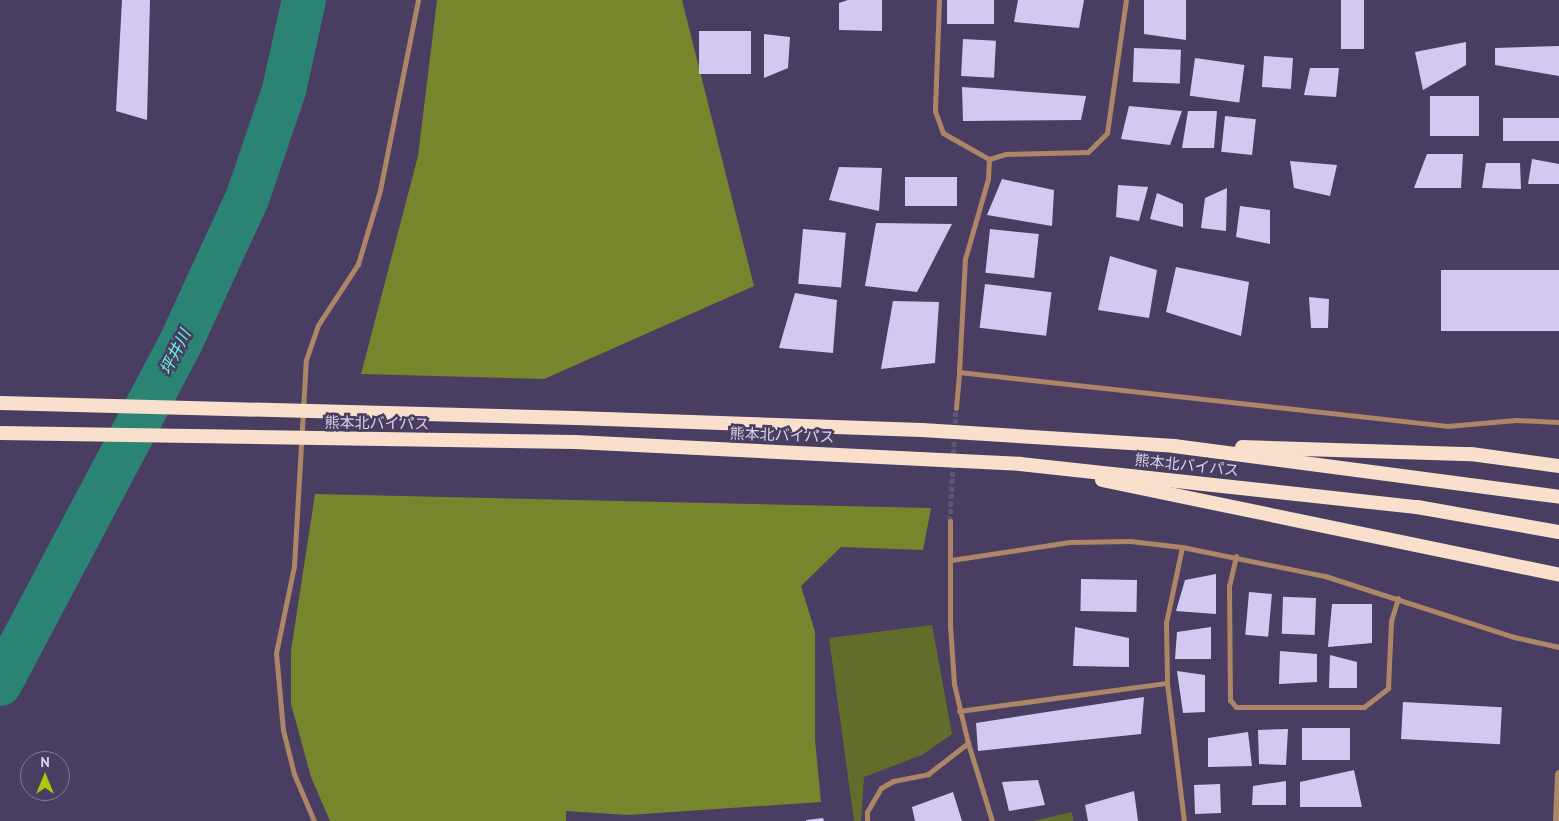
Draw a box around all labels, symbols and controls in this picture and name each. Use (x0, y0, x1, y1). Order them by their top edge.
water label: 坪井川 (156, 326, 194, 378)
street label: 熊本北バイパス (324, 413, 430, 433)
street label: 熊本北バイパス (729, 424, 835, 446)
street label: 熊本北バイパス (1134, 451, 1240, 479)
north arrow (20, 751, 70, 801)
text: N (40, 753, 50, 771)

